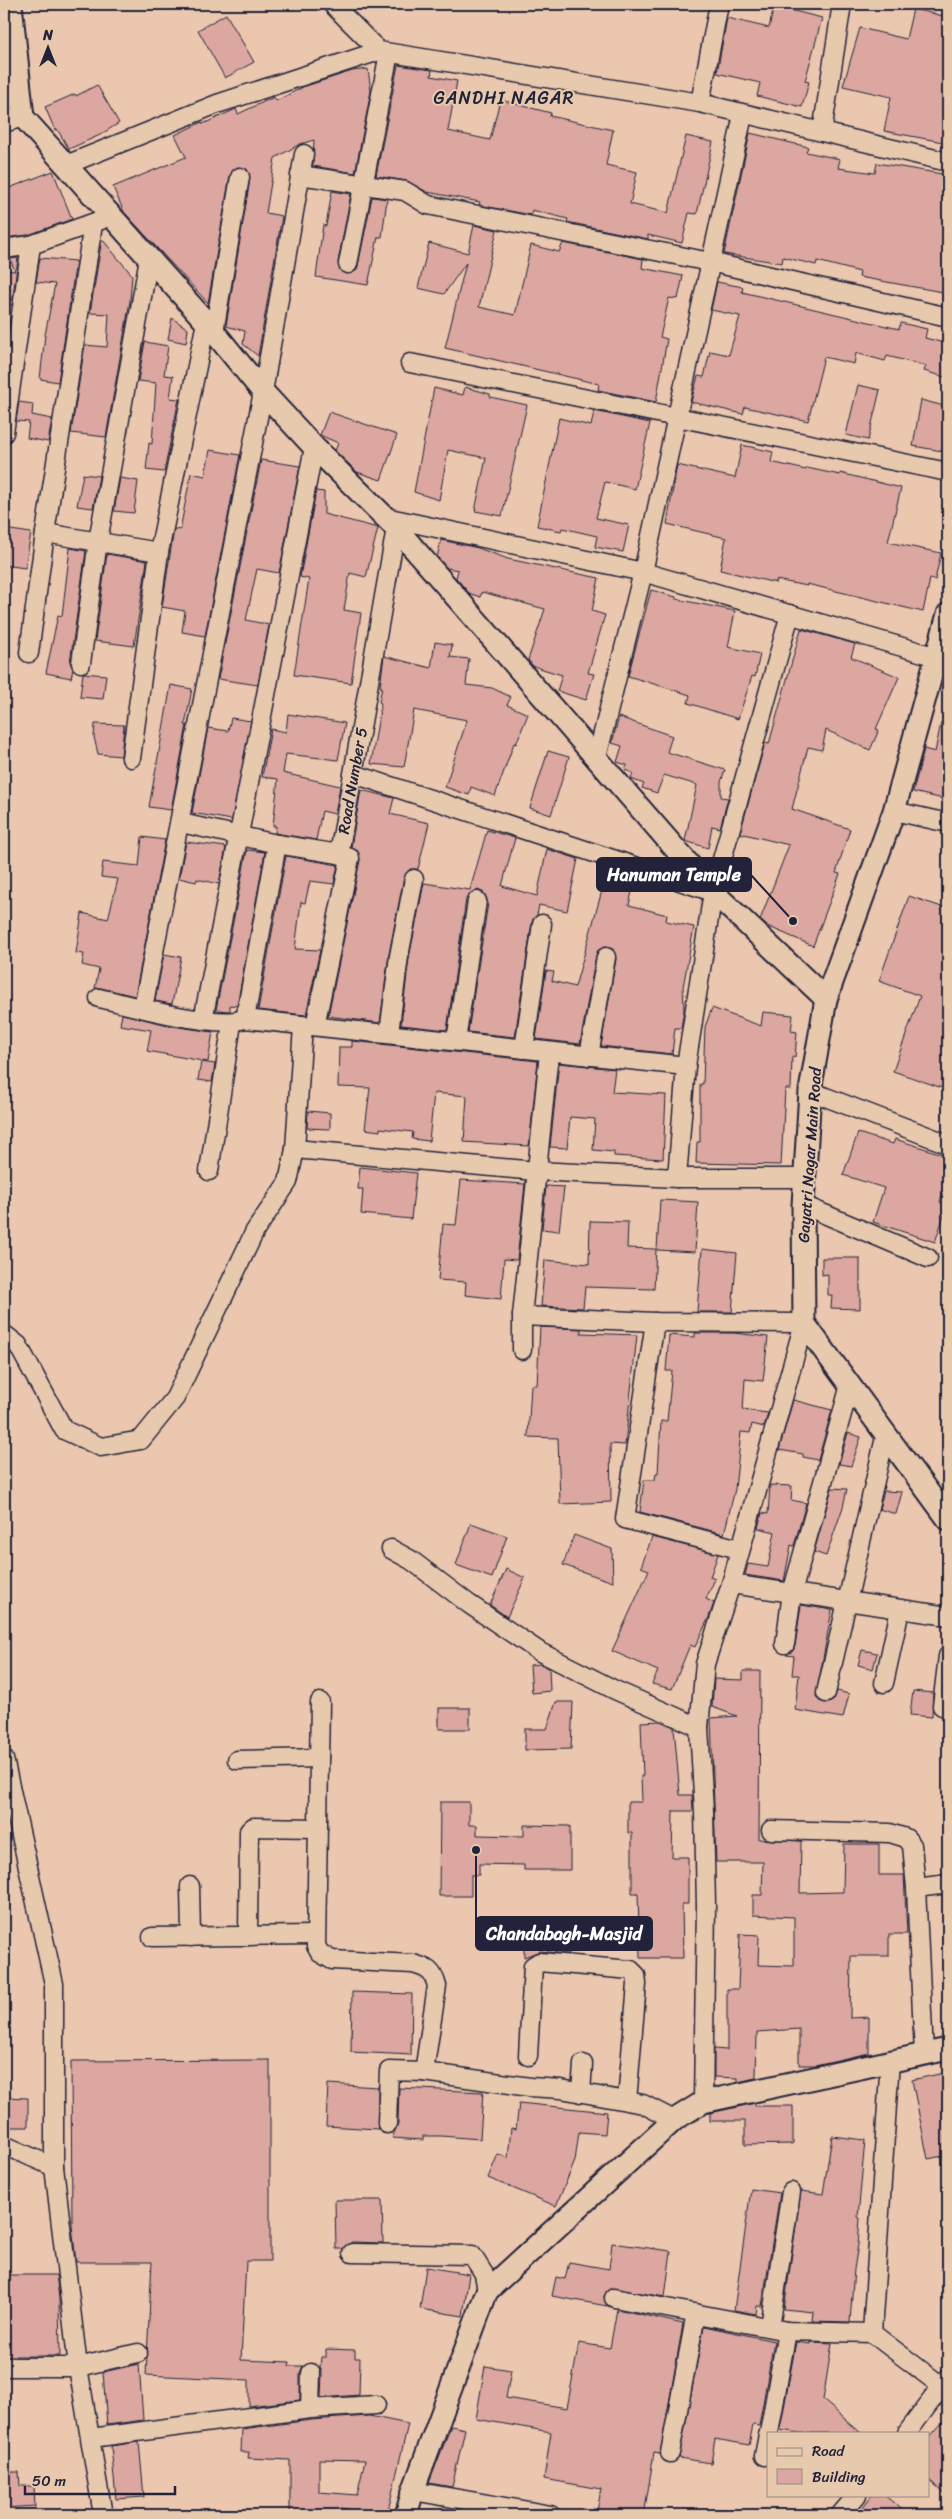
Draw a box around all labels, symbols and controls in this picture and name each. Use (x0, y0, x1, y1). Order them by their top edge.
north arrow (22, 22, 72, 72)
text: N (42, 23, 53, 48)
district label: GANDHI NAGAR (433, 82, 575, 114)
street label: Road Number 5 (329, 725, 376, 836)
callout: Hanuman Temple (597, 858, 751, 891)
text: Hanuman Temple (606, 859, 742, 891)
street label: Gayatri Nagar Main Road (789, 1065, 830, 1244)
callout: Chandabagh-Masjid (476, 1917, 652, 1950)
text: Chandabagh-Masjid (485, 1918, 644, 1950)
legend (767, 2432, 930, 2496)
text: Road (812, 2438, 845, 2464)
scale bar (25, 2464, 175, 2496)
text: Building (812, 2464, 866, 2490)
text: 50 m (32, 2468, 67, 2494)

